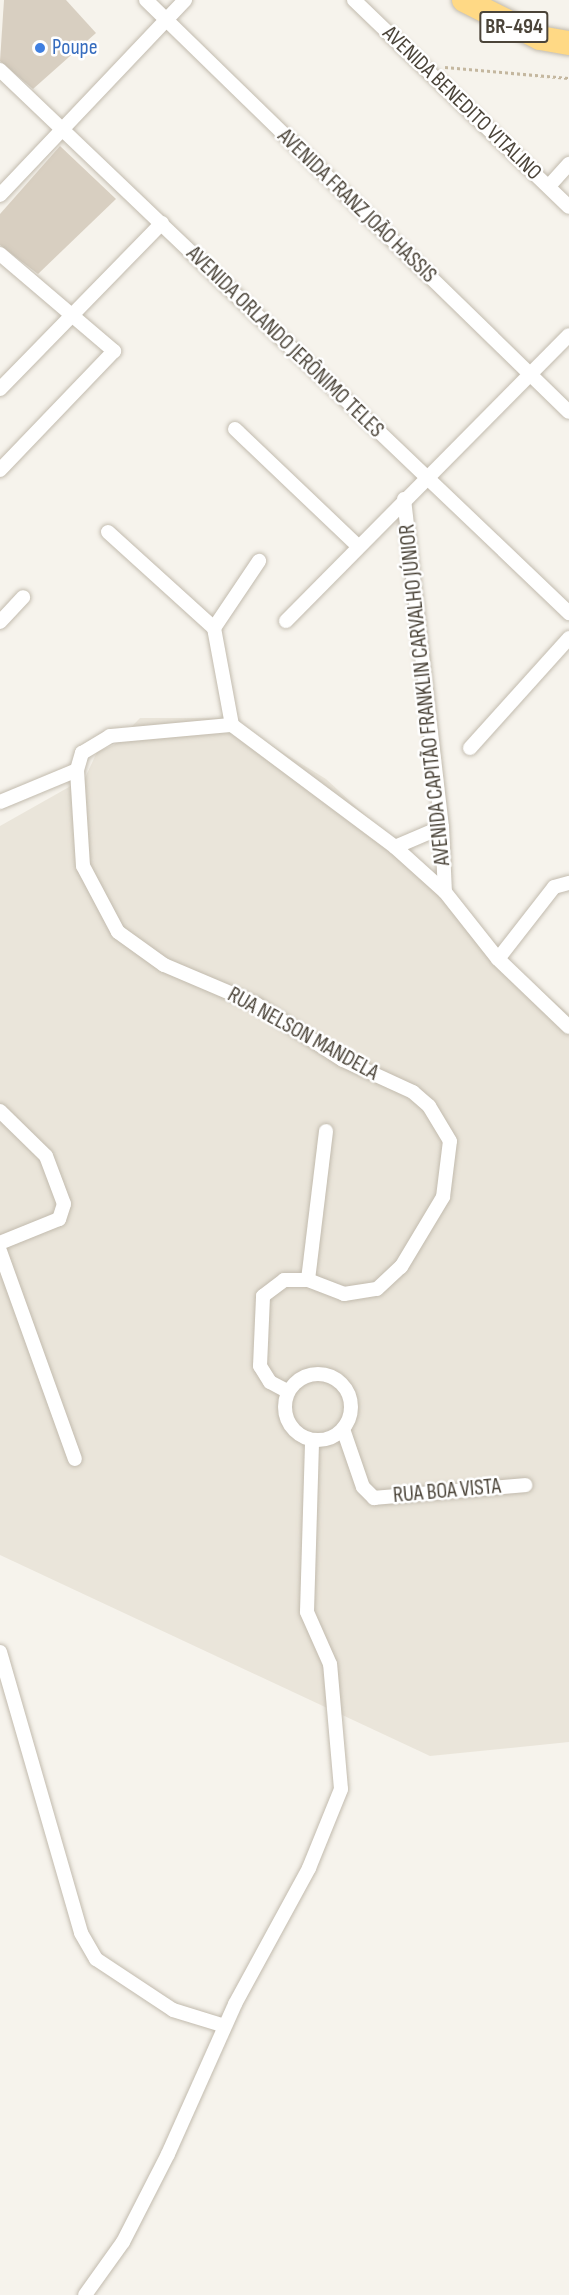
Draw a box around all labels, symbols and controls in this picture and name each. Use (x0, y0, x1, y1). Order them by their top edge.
road number: BR-494 (478, 9, 550, 45)
street label: AVENIDA BENEDITO VITALINO (377, 20, 547, 186)
place label: Poupe (52, 35, 98, 61)
marker: Poupe (33, 41, 47, 55)
street label: AVENIDA FRANZ JOÃO HASSIS (272, 123, 442, 289)
street label: AVENIDA ORLANDO JERÔNIMO TELES (181, 241, 389, 443)
street label: AVENIDA CAPITÃO FRANKLIN CARVALHO JÚNIOR (394, 523, 456, 867)
street label: RUA NELSON MANDELA (223, 982, 383, 1086)
street label: RUA BOA VISTA (392, 1473, 502, 1509)

